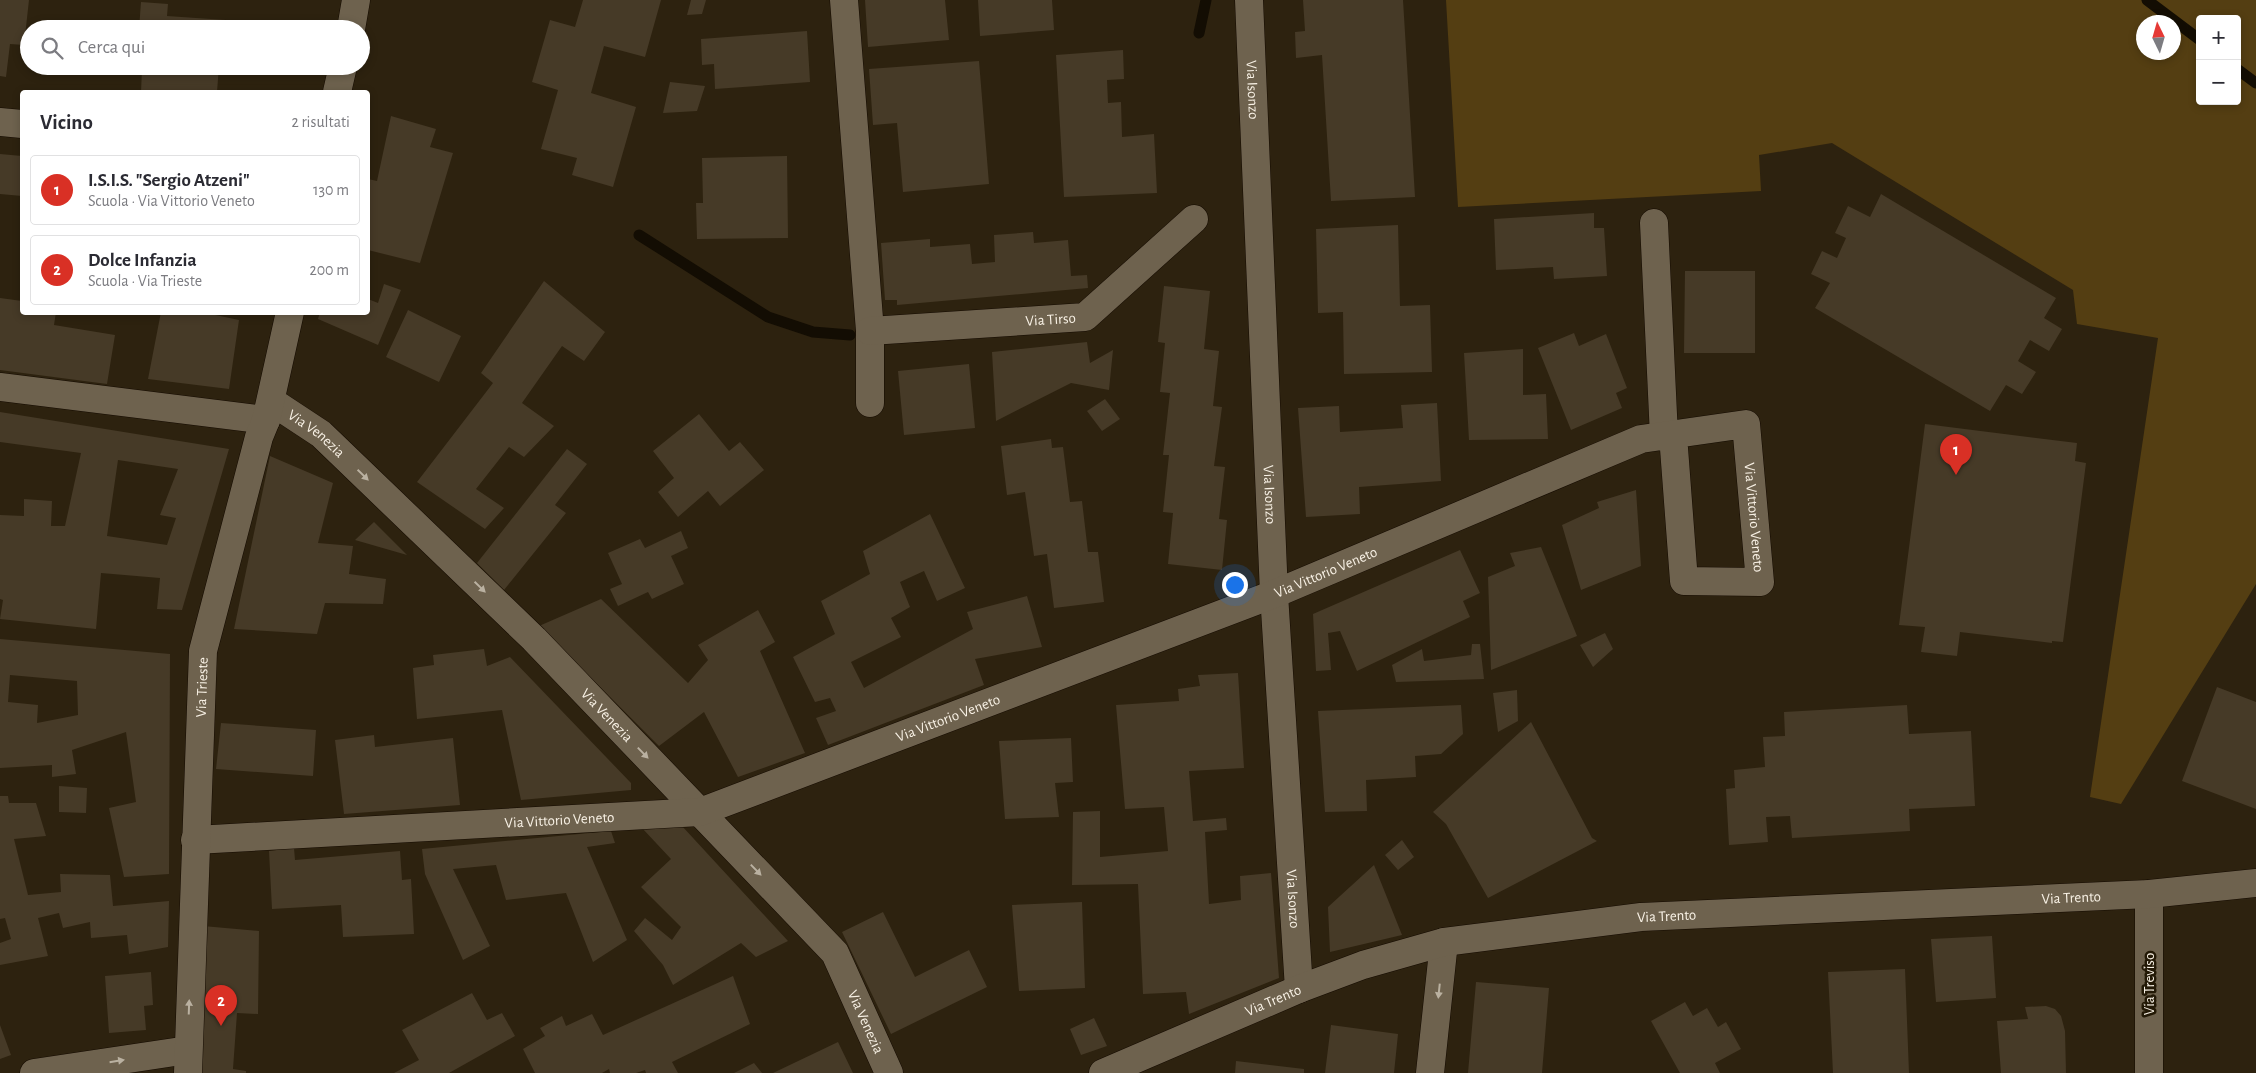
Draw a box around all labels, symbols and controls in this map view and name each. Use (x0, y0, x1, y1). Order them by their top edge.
north arrow (2136, 15, 2181, 60)
map controls (2196, 15, 2241, 105)
button: + (2196, 15, 2241, 60)
search box (20, 20, 370, 75)
icon: search (38, 34, 66, 62)
text: Cerca qui (78, 38, 145, 57)
street label: Via Isonzo (1244, 60, 1261, 120)
button: − (2196, 60, 2241, 105)
text: Vicino (40, 112, 93, 133)
text: 2 risultati (292, 114, 350, 130)
text: I.S.I.S. "Sergio Atzeni" (88, 171, 250, 190)
text: 1 (54, 182, 60, 198)
text: 130 m (313, 182, 349, 198)
text: Scuola · Via Vittorio Veneto (88, 193, 255, 209)
text: Dolce Infanzia (88, 251, 197, 270)
text: 2 (53, 262, 61, 278)
text: 200 m (309, 262, 349, 278)
text: Scuola · Via Trieste (88, 273, 202, 289)
street label: Via Tirso (1025, 311, 1076, 329)
street label: Via Venezia (285, 407, 347, 461)
pin: 1 (1940, 434, 1972, 475)
street label: Via Vittorio Veneto (1741, 462, 1766, 573)
street label: Via Isonzo (1261, 465, 1278, 524)
one-way arrow (357, 469, 369, 481)
street label: Via Vittorio Veneto (1272, 544, 1380, 601)
your location (1222, 572, 1248, 598)
one-way arrow (474, 581, 486, 593)
street label: Via Trieste (194, 657, 211, 718)
street label: Via Venezia (578, 686, 636, 745)
street label: Via Vittorio Veneto (894, 692, 1002, 745)
one-way arrow (637, 746, 649, 758)
street label: Via Vittorio Veneto (504, 810, 615, 831)
one-way arrow (750, 864, 762, 876)
street label: Via Isonzo (1283, 869, 1302, 929)
street label: Via Trento (2041, 889, 2101, 907)
street label: Via Trento (1637, 908, 1697, 925)
street label: Via Treviso (2142, 953, 2157, 1015)
street label: Via Trento (1243, 982, 1303, 1019)
one-way arrow (1435, 983, 1443, 999)
pin: 2 (205, 985, 237, 1026)
street label: Via Venezia (845, 988, 886, 1056)
one-way arrow (186, 999, 194, 1015)
one-way arrow (109, 1056, 125, 1064)

